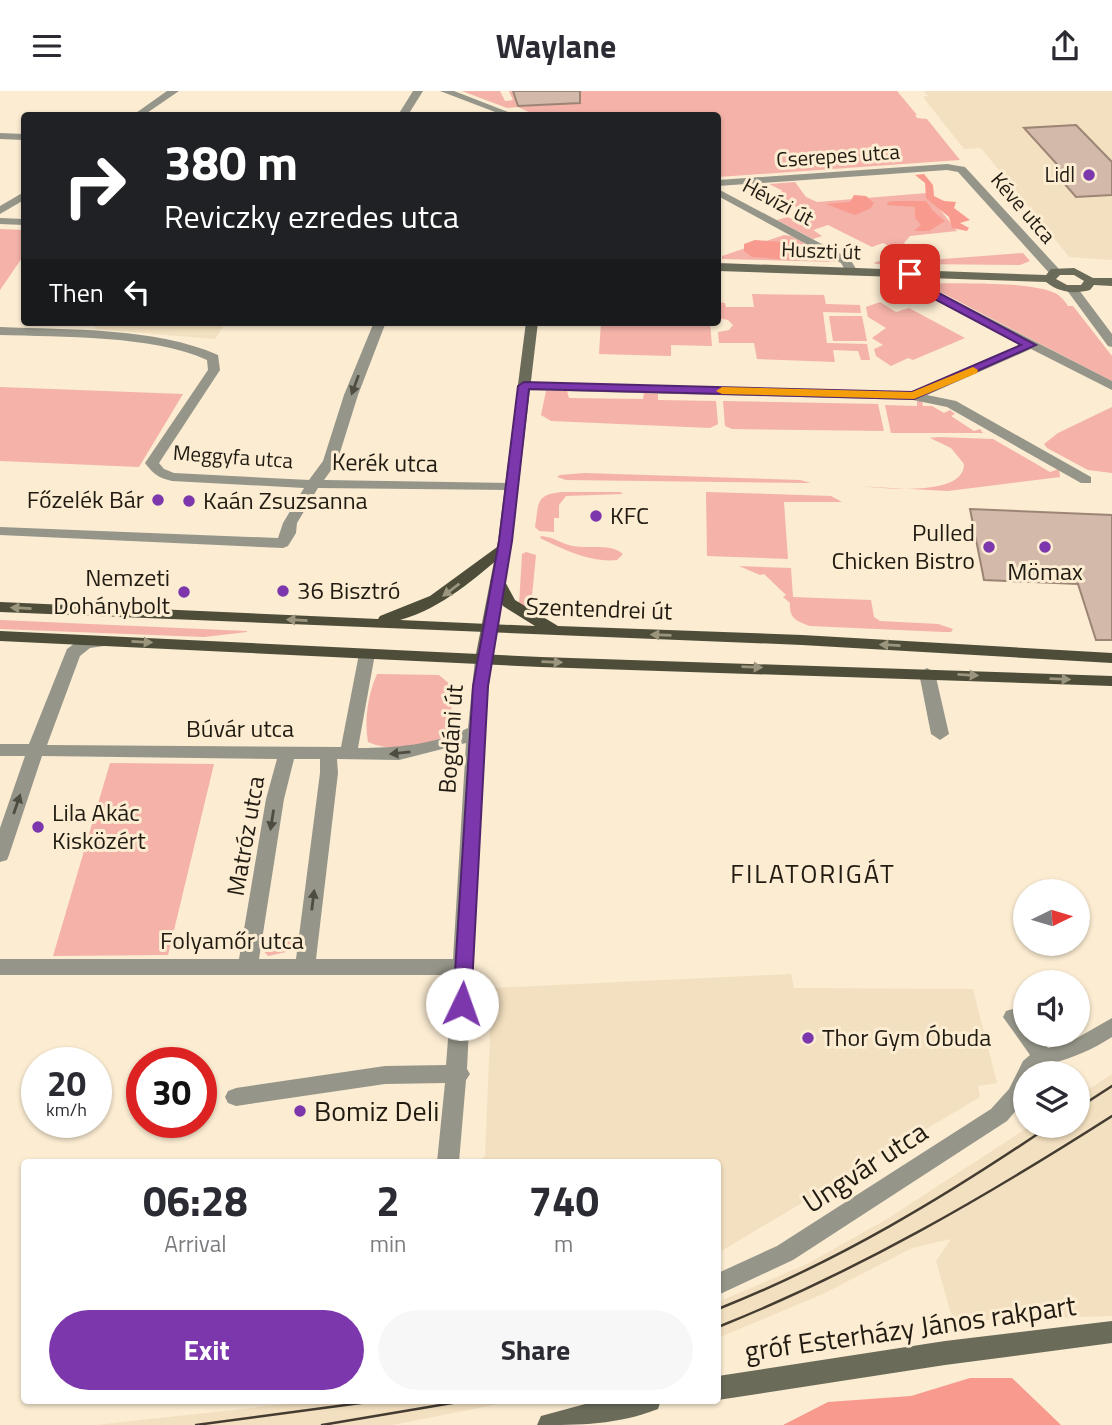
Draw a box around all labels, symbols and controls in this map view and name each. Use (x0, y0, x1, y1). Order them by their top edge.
text: Waylane (496, 22, 616, 70)
icon: menu (28, 27, 66, 65)
icon: share (1046, 27, 1084, 65)
text: 380 m (164, 124, 298, 199)
street label: Cserepes utca (775, 135, 901, 175)
icon: right (49, 140, 140, 231)
place label: Lidl (1044, 158, 1075, 190)
street label: Kéve utca (984, 165, 1064, 250)
marker: Lidl (1081, 167, 1097, 183)
street label: Hévízi út (737, 169, 820, 233)
text: Reviczky ezredes utca (164, 192, 459, 240)
street label: Huszti út (781, 233, 862, 267)
pin (880, 244, 940, 304)
icon: arrive (891, 255, 929, 293)
text: Then (49, 273, 104, 312)
icon: left (118, 273, 156, 311)
one-way arrow (349, 375, 360, 396)
street label: Meggyfa utca (172, 436, 295, 476)
street label: Kerék utca (332, 443, 438, 481)
place label: Főzelék Bár (27, 481, 144, 517)
place label: Kaán Zsuzsanna (203, 482, 368, 518)
marker: Főzelék Bár (150, 492, 166, 508)
marker: Kaán Zsuzsanna (181, 493, 197, 509)
place label: KFC (610, 497, 649, 533)
marker: KFC (588, 508, 604, 524)
place label: Pulled Chicken Bistro (832, 514, 975, 578)
marker: Pulled Chicken Bistro (981, 539, 997, 555)
marker: Mömax (1037, 539, 1053, 555)
place label: Mömax (1007, 553, 1083, 589)
place label: Nemzeti Dohánybolt (53, 559, 171, 623)
place label: 36 Bisztró (297, 572, 400, 608)
marker: 36 Bisztró (275, 583, 291, 599)
one-way arrow (442, 583, 460, 597)
marker: Nemzeti Dohánybolt (176, 584, 192, 600)
street label: Szentendrei út (525, 587, 674, 629)
one-way arrow (9, 602, 31, 613)
one-way arrow (286, 615, 308, 626)
one-way arrow (650, 630, 672, 641)
one-way arrow (131, 637, 153, 648)
one-way arrow (879, 639, 901, 650)
one-way arrow (541, 656, 563, 668)
one-way arrow (741, 662, 763, 673)
one-way arrow (957, 670, 979, 681)
one-way arrow (1050, 674, 1072, 685)
street label: Bogdáni út (428, 683, 472, 795)
street label: Búvár utca (186, 710, 294, 746)
one-way arrow (389, 747, 411, 758)
street label: Matróz utca (217, 773, 273, 899)
one-way arrow (13, 793, 23, 814)
place label: Lila Akác Kisközért (52, 794, 146, 858)
one-way arrow (266, 809, 277, 831)
marker: Lila Akác Kisközért (30, 819, 46, 835)
district label: FILATORIGÁT (730, 854, 896, 893)
north arrow (1013, 879, 1090, 955)
map controls (1013, 879, 1090, 1138)
one-way arrow (307, 888, 318, 910)
street label: Folyamőr utca (160, 922, 304, 958)
position arrow (425, 967, 499, 1041)
button: sound (1013, 970, 1090, 1047)
place label: Thor Gym Óbuda (822, 1019, 991, 1055)
marker: Thor Gym Óbuda (800, 1030, 816, 1046)
speed limit sign: 30 (126, 1047, 217, 1138)
text: 20 (47, 1056, 86, 1110)
button: layers (1013, 1061, 1090, 1138)
place label: Bomiz Deli (314, 1089, 439, 1132)
text: km/h (46, 1096, 87, 1123)
marker: Bomiz Deli (292, 1103, 308, 1119)
street label: Ungvár utca (794, 1110, 936, 1223)
text: 06:28 (143, 1168, 248, 1232)
text: 2 (376, 1168, 400, 1232)
text: 740 (528, 1168, 599, 1232)
text: Arrival (164, 1226, 227, 1261)
text: min (370, 1226, 406, 1261)
text: m (554, 1226, 573, 1261)
street label: gróf Esterházy János rakpart (741, 1283, 1079, 1372)
button: Exit (49, 1310, 364, 1390)
button: Share (378, 1310, 693, 1390)

